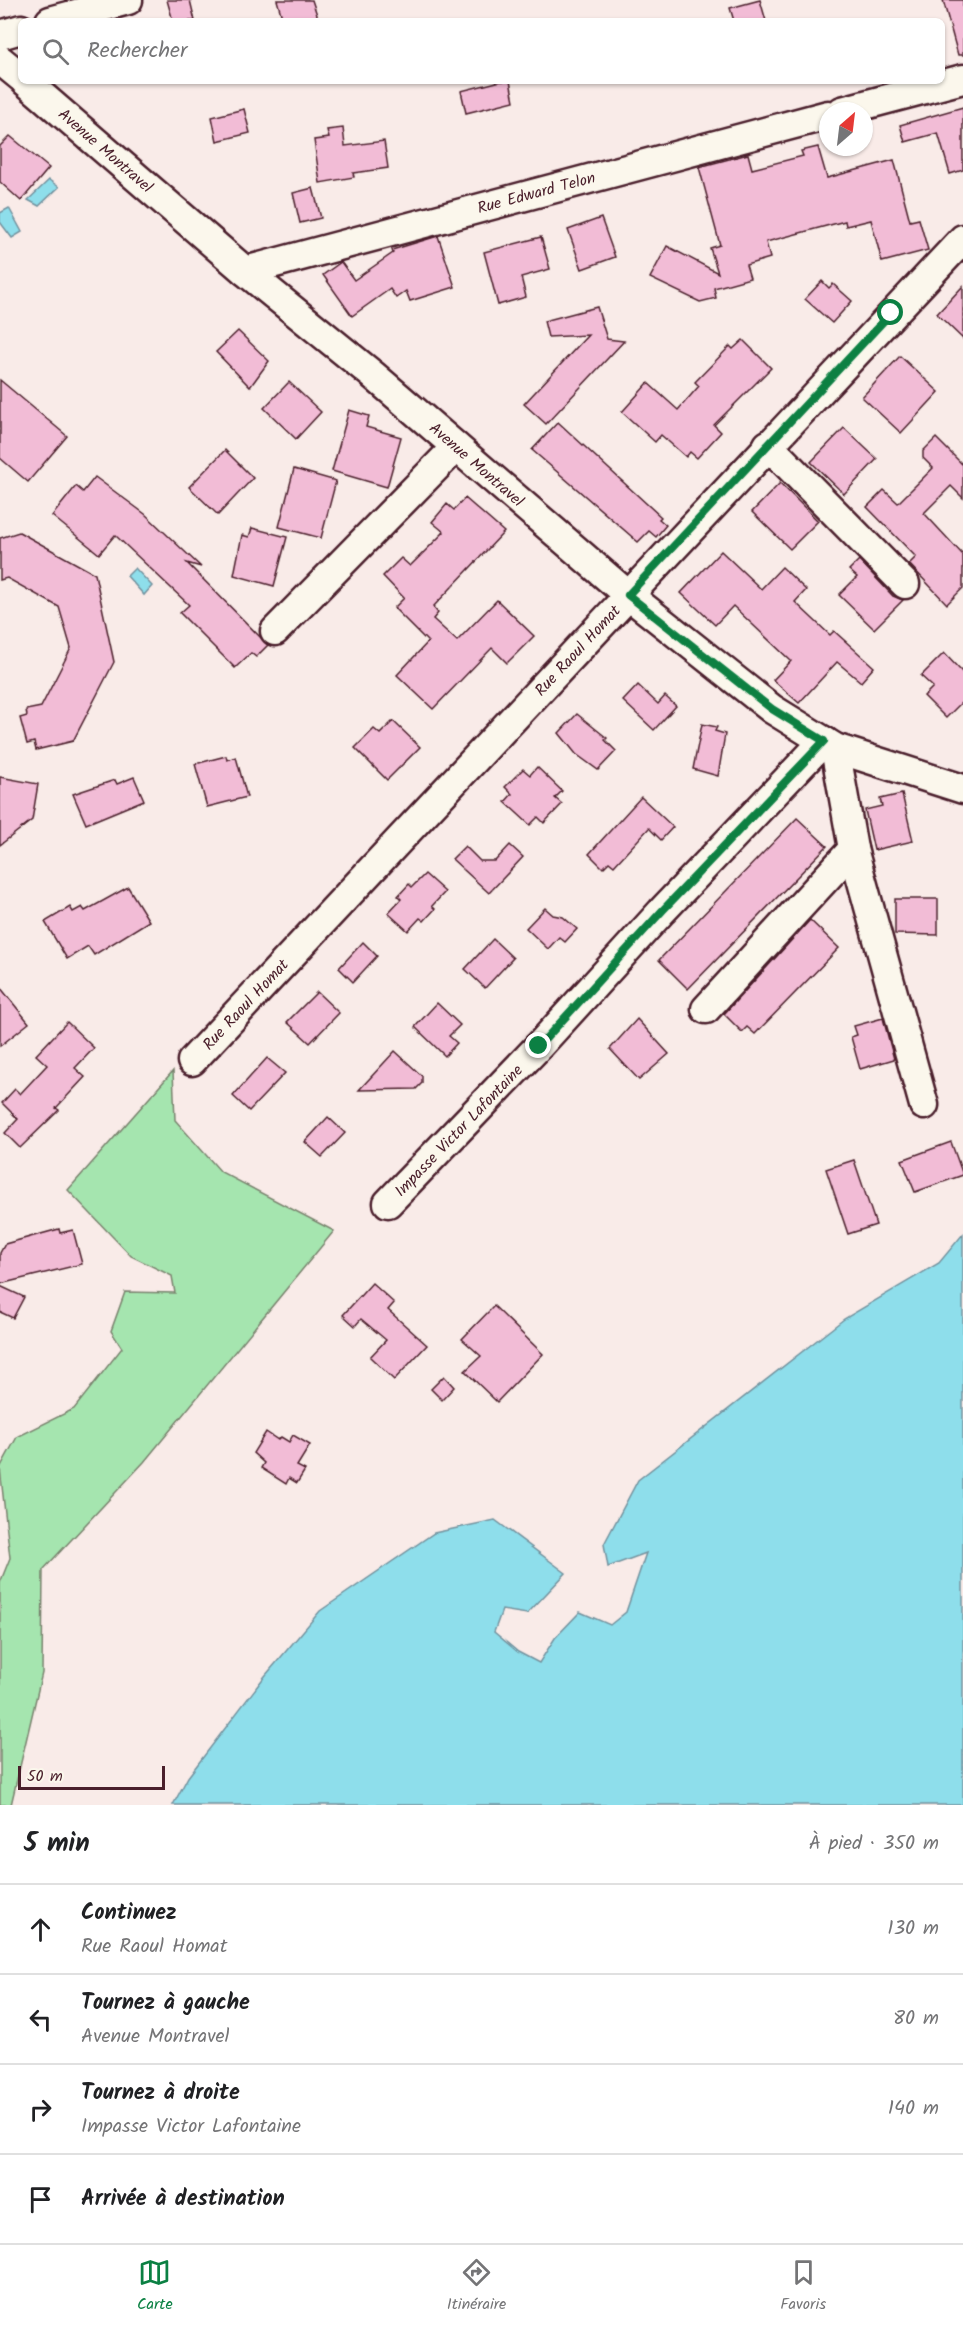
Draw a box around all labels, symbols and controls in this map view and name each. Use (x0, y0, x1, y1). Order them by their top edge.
search box (18, 18, 945, 84)
text: Rechercher (87, 34, 187, 69)
icon: search (39, 35, 72, 68)
north arrow (819, 102, 873, 156)
street label: Avenue Montravel (52, 103, 158, 200)
street label: Rue Edward Telon (475, 166, 598, 221)
route start (877, 299, 903, 325)
street label: Avenue Montravel (423, 417, 529, 514)
street label: Rue Raoul Homat (529, 599, 628, 702)
street label: Rue Raoul Homat (197, 953, 296, 1056)
route end (525, 1032, 551, 1058)
street label: Impasse Victor Lafontaine (389, 1059, 529, 1203)
scale bar (18, 1763, 165, 1790)
text: 50 m (27, 1764, 63, 1789)
text: 5 min (24, 1823, 90, 1865)
text: À pied · 350 m (809, 1828, 939, 1860)
text: Continuez (81, 1896, 177, 1931)
icon: ahead (24, 1913, 57, 1946)
text: 130 m (887, 1913, 939, 1945)
text: Rue Raoul Homat (81, 1931, 227, 1963)
text: Tournez à gauche (81, 1986, 250, 2021)
icon: left (24, 2003, 57, 2036)
text: 80 m (893, 2003, 939, 2035)
text: Avenue Montravel (81, 2021, 229, 2053)
text: Tournez à droite (81, 2076, 240, 2111)
icon: right (24, 2093, 57, 2126)
text: 140 m (888, 2093, 939, 2125)
text: Impasse Victor Lafontaine (81, 2111, 301, 2143)
text: Arrivée à destination (81, 2182, 285, 2217)
icon: arrive (24, 2183, 57, 2216)
tab: Carte (137, 2256, 173, 2317)
tab: Itinéraire (447, 2256, 506, 2317)
tab: Favoris (780, 2256, 826, 2317)

